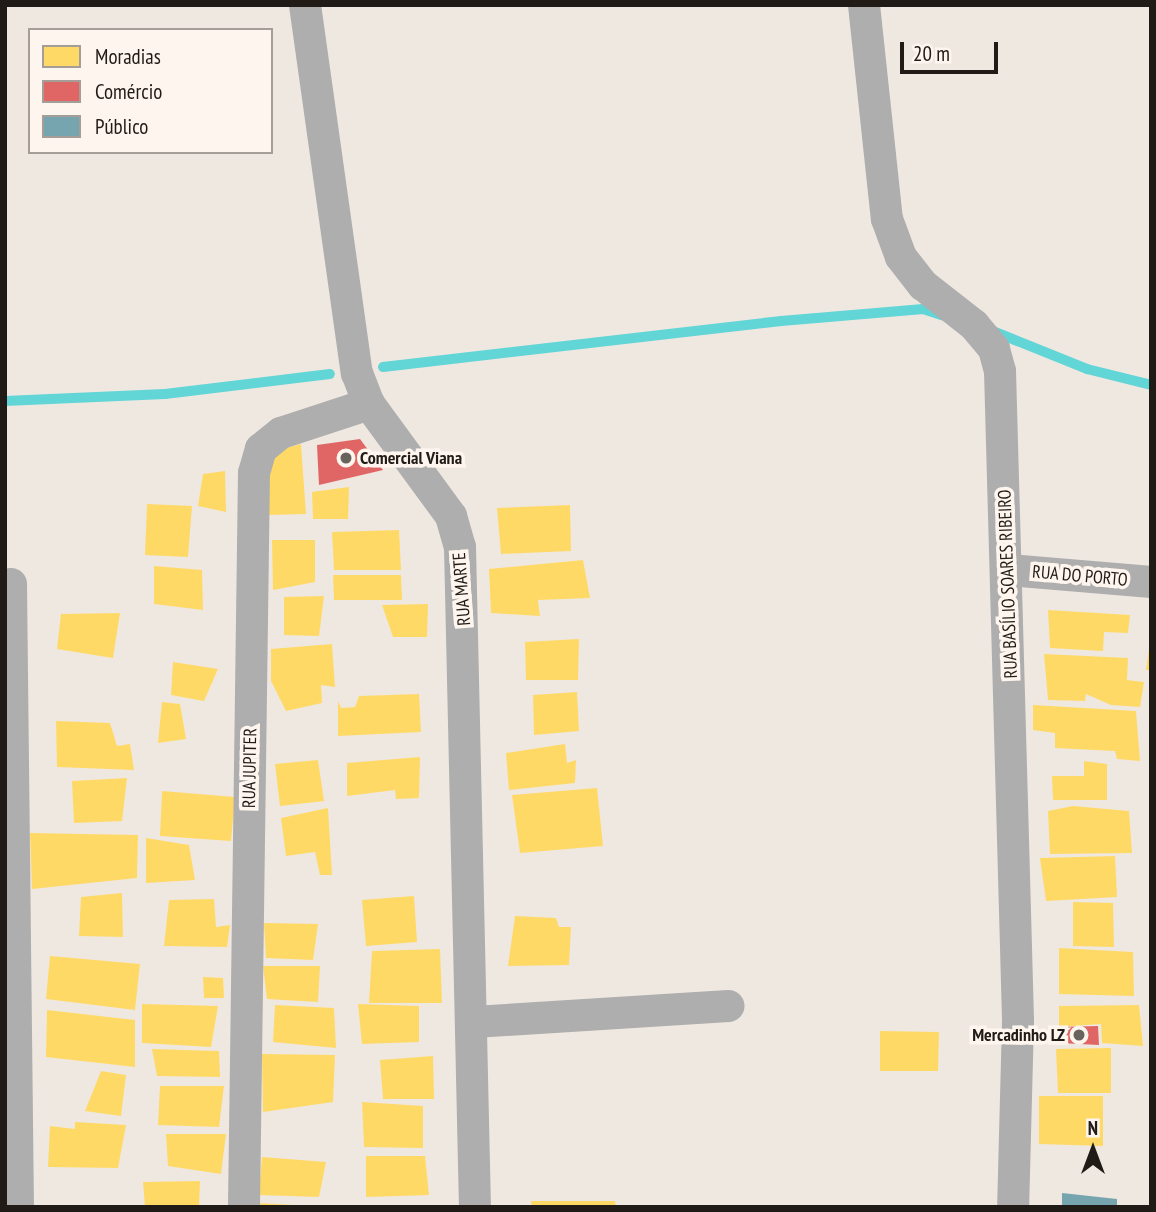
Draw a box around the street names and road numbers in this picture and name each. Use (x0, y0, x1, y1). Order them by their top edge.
street label: RUA BASÍLIO SOARES RIBEIRO (994, 489, 1022, 679)
street label: RUA MARTE (449, 551, 475, 627)
street label: RUA DO PORTO (1031, 561, 1129, 591)
street label: RUA JUPITER (238, 727, 262, 809)

